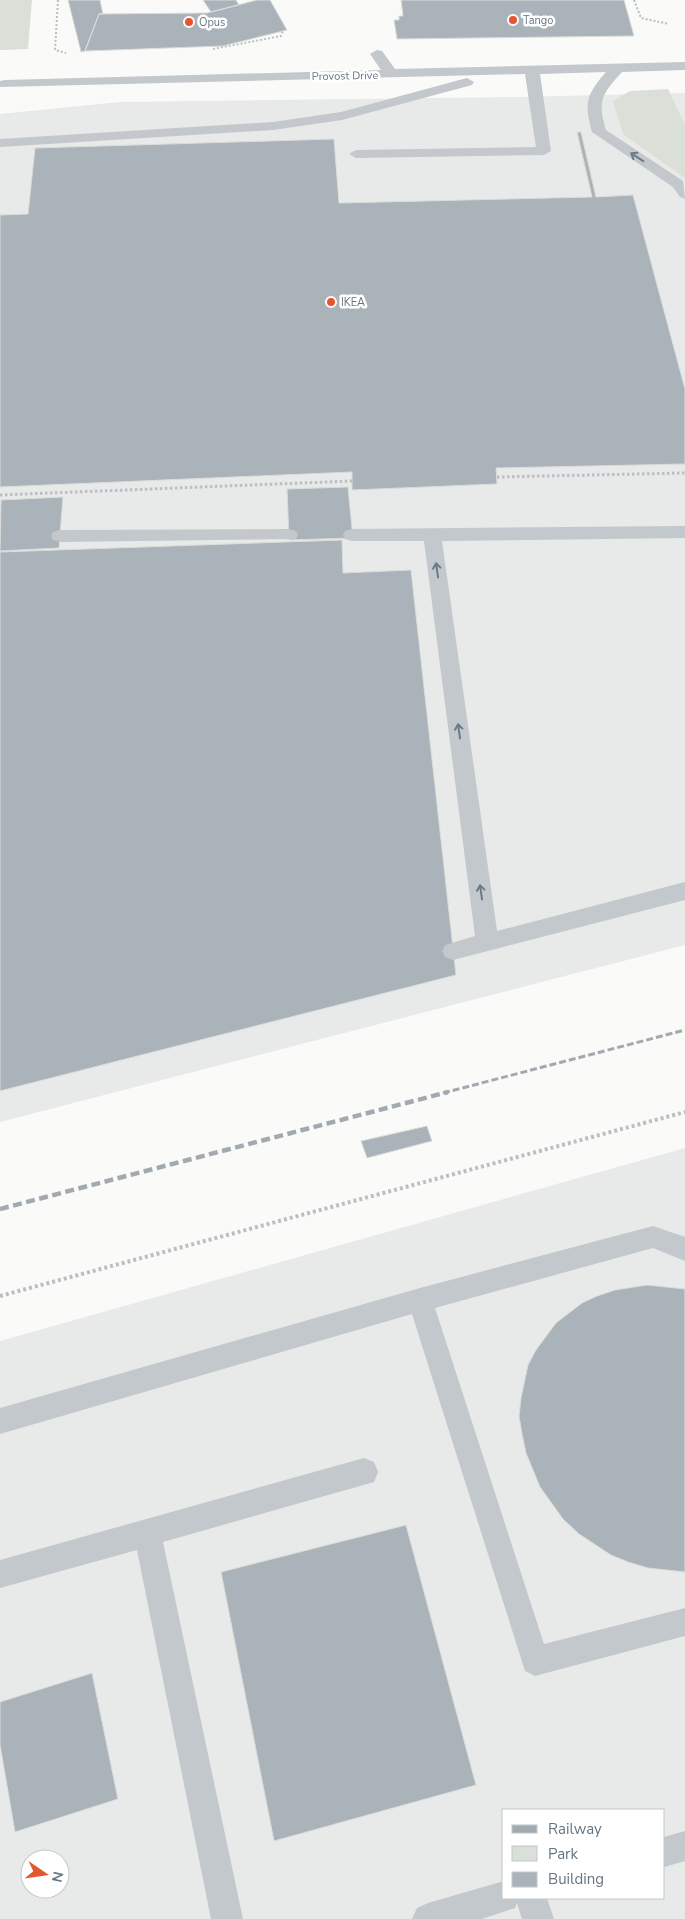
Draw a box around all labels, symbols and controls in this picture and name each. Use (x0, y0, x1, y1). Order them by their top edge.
place label: Tango (523, 13, 553, 28)
marker: Tango (507, 14, 519, 26)
place label: Opus (199, 15, 225, 30)
marker: Opus (183, 16, 195, 28)
street label: Provost Drive (312, 68, 378, 84)
one-way arrow (631, 152, 645, 162)
place label: IKEA (341, 295, 365, 310)
marker: IKEA (325, 296, 337, 308)
one-way arrow (432, 563, 442, 579)
one-way arrow (454, 724, 464, 740)
one-way arrow (476, 885, 486, 901)
legend (502, 1809, 665, 1899)
text: Railway (548, 1819, 602, 1839)
text: Park (548, 1844, 578, 1864)
north arrow (20, 1849, 70, 1899)
text: Building (548, 1869, 604, 1889)
text: N (47, 1870, 68, 1884)

